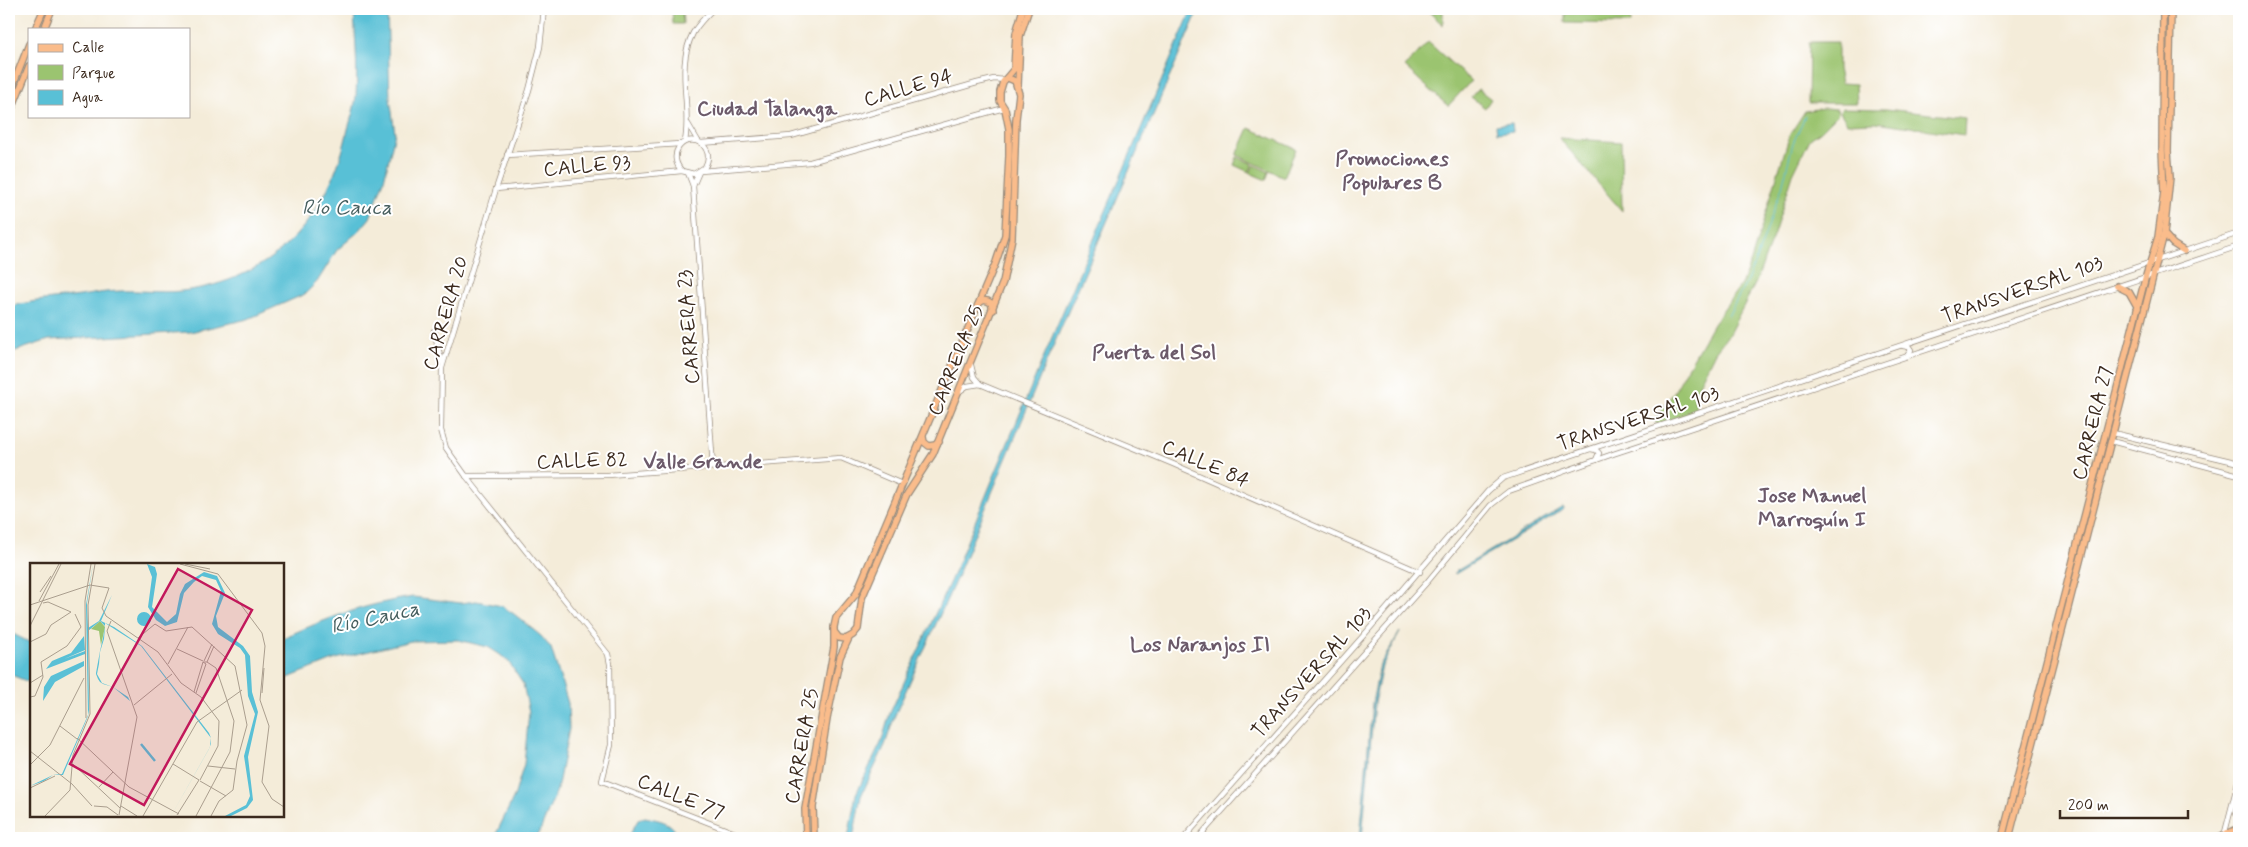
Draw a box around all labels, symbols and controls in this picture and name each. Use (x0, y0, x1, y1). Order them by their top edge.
legend (28, 28, 190, 118)
text: Calle (72, 38, 104, 58)
street label: CALLE 94 (861, 63, 956, 114)
text: Parque (72, 64, 115, 84)
text: Agua (72, 88, 104, 108)
district label: Ciudad Talanga (697, 95, 838, 123)
district label: Promociones Populares B (1335, 145, 1450, 197)
street label: CALLE 93 (542, 149, 632, 184)
water label: Río Cauca (302, 194, 392, 222)
street label: TRANSVERSAL 103 (1938, 250, 2107, 331)
street label: CARRERA 20 (417, 253, 476, 374)
street label: CARRERA 23 (672, 269, 707, 385)
street label: CARRERA 25 (922, 301, 991, 420)
district label: Puerta del Sol (1092, 339, 1216, 367)
street label: CARRERA 27 (2066, 364, 2121, 483)
street label: TRANSVERSAL 103 (1554, 380, 1723, 458)
street label: CALLE 84 (1157, 434, 1253, 495)
street label: CALLE 82 (536, 446, 628, 477)
district label: Valle Grande (643, 448, 763, 476)
district label: Jose Manuel Marroquín I (1758, 482, 1866, 534)
inset map (30, 563, 284, 817)
water label: Río Cauca (328, 595, 422, 641)
street label: TRANSVERSAL 103 (1246, 601, 1379, 745)
district label: Los Naranjos II (1130, 631, 1270, 659)
street label: CARRERA 25 (779, 686, 826, 806)
street label: CALLE 77 (633, 768, 728, 827)
scale bar (2060, 787, 2188, 819)
text: 200 m (2068, 796, 2109, 816)

